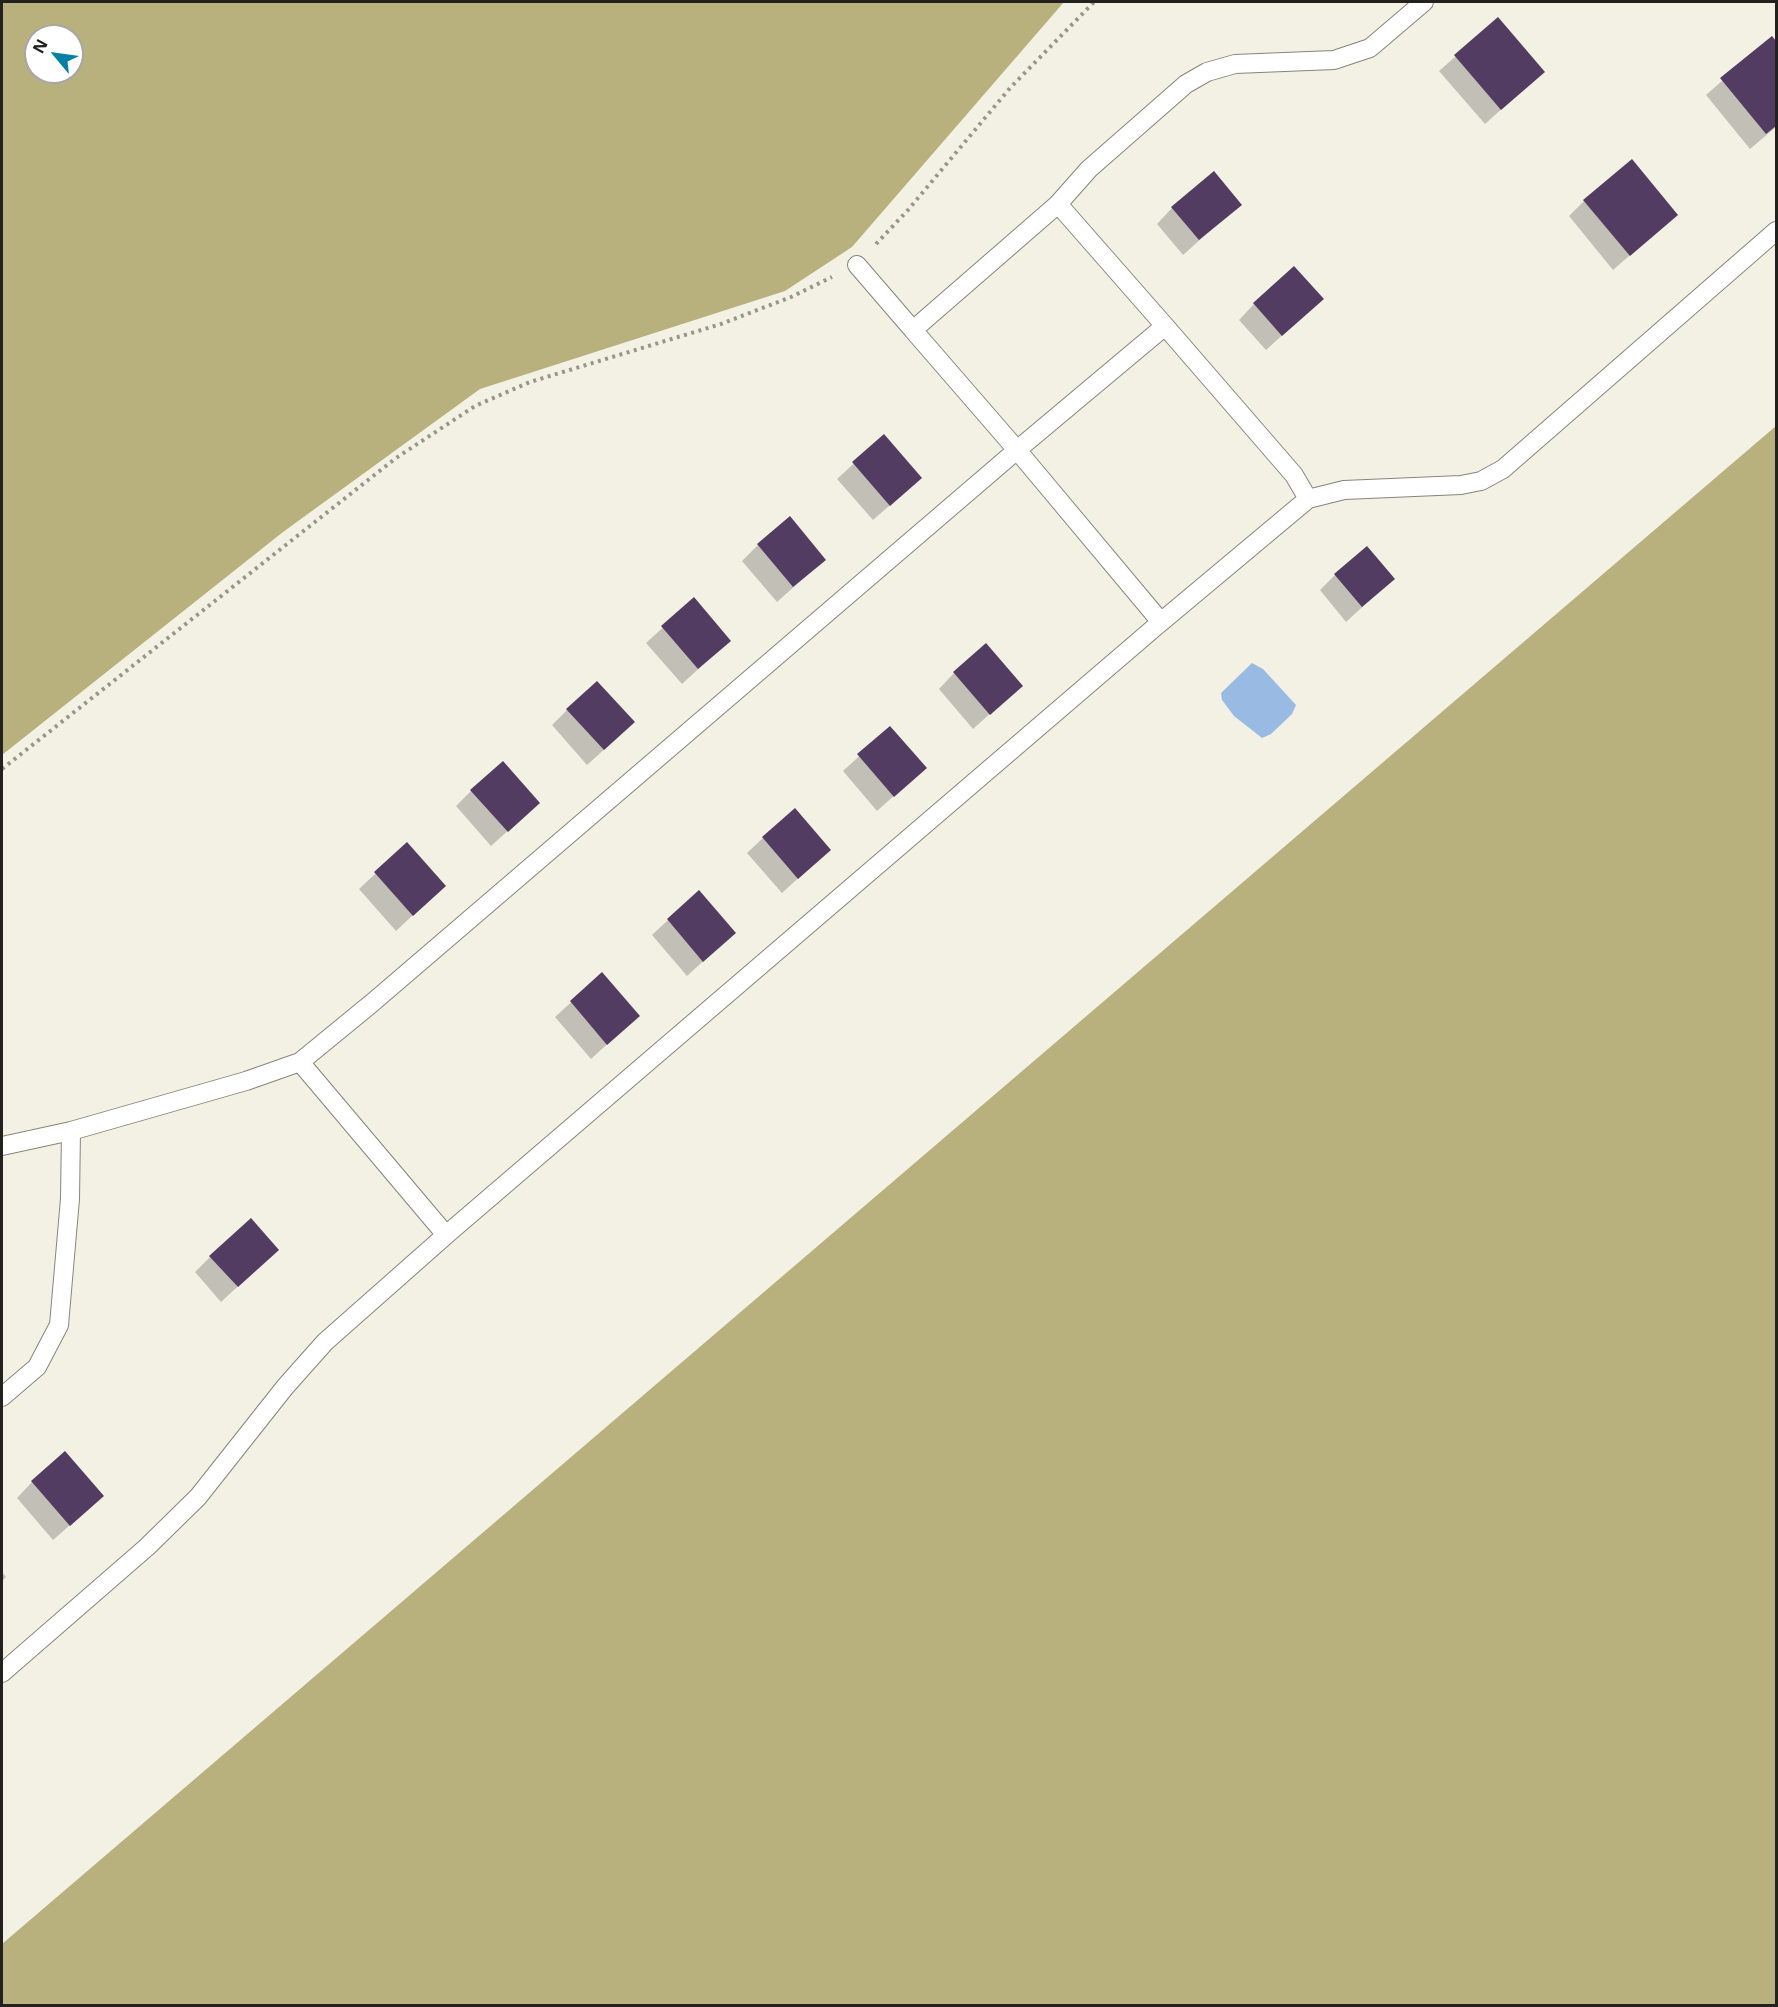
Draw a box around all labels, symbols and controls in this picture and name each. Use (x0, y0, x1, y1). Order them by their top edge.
north arrow (24, 24, 84, 84)
text: N (27, 35, 53, 57)

